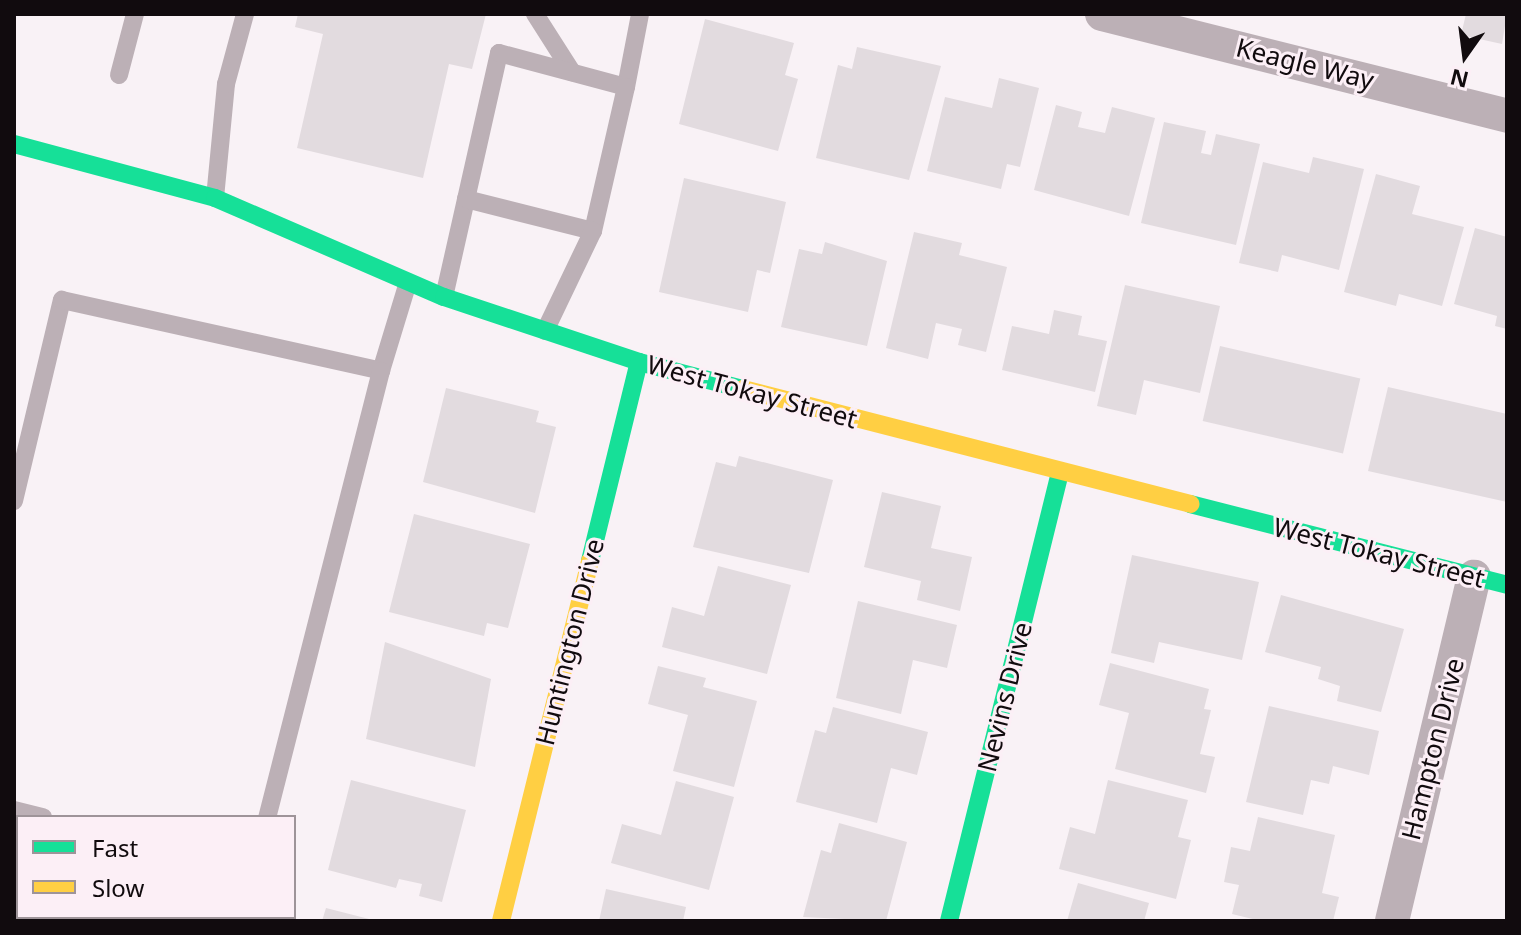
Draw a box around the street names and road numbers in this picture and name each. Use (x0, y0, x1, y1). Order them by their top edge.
street label: Keagle Way (1233, 32, 1377, 96)
street label: West Tokay Street (643, 349, 861, 435)
street label: West Tokay Street (1270, 512, 1488, 594)
street label: Huntington Drive (529, 535, 611, 749)
street label: Nevins Drive (971, 619, 1039, 775)
street label: Hampton Drive (1395, 655, 1471, 843)

